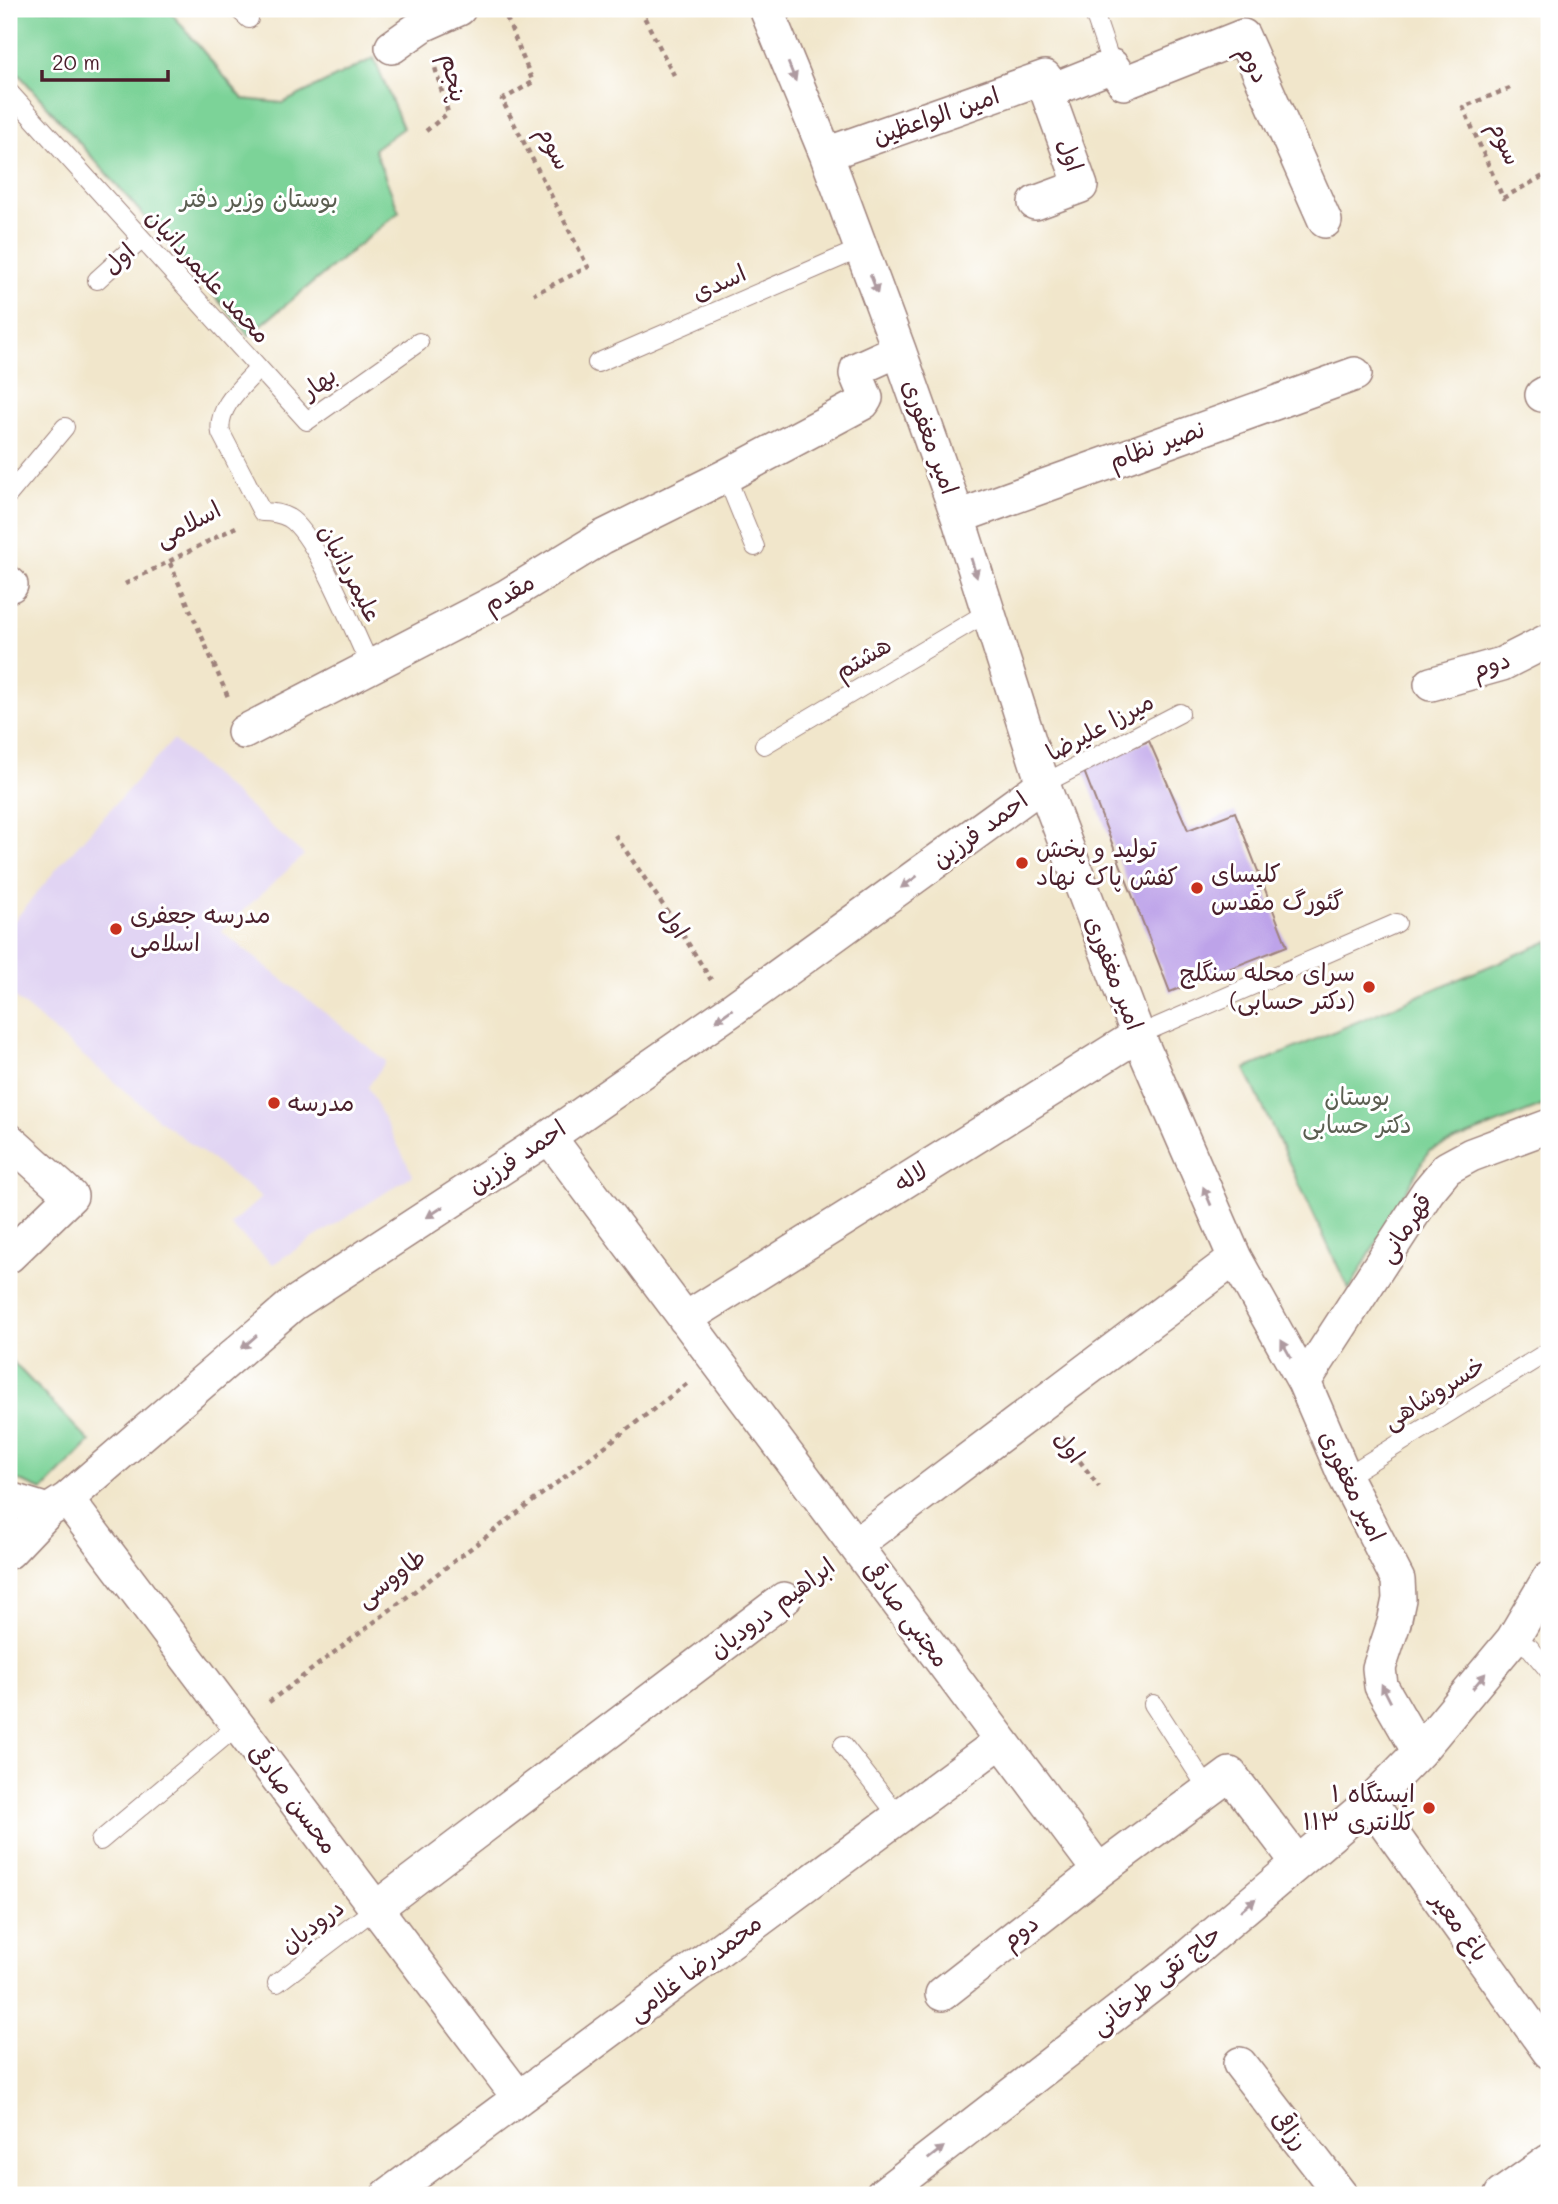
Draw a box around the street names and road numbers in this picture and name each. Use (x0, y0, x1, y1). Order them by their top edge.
street label: دوم (1227, 39, 1277, 90)
street label: پنجم (431, 51, 476, 105)
street label: امین الواعظین (868, 78, 1003, 152)
street label: سوم (1479, 115, 1530, 171)
street label: سوم (528, 120, 579, 176)
street label: اول (1051, 134, 1092, 175)
street label: محمد علیمردانیان (140, 201, 278, 349)
street label: اول (95, 235, 141, 280)
street label: اسدی (686, 256, 750, 307)
street label: بهار (293, 359, 342, 406)
street label: امیر مغفوری (895, 375, 967, 499)
street label: نصیر نظام (1104, 412, 1210, 479)
street label: اسلامی (149, 493, 226, 554)
street label: علیمردانیان (313, 518, 390, 627)
street label: مقدم (477, 565, 541, 622)
street label: هشتم (828, 628, 898, 689)
street label: دوم (1467, 643, 1516, 689)
street label: میرزا علیرضا (1040, 684, 1159, 767)
street label: احمد فرزین (925, 783, 1033, 874)
street label: اول (653, 899, 697, 944)
street label: امیر مغفوری (1078, 911, 1151, 1034)
street label: احمد فرزین (461, 1112, 571, 1200)
street label: لاله (888, 1154, 933, 1198)
street label: قهرمانی (1370, 1186, 1439, 1268)
street label: خسروشاهی (1376, 1348, 1491, 1436)
street label: اول (1048, 1424, 1093, 1469)
street label: امیر مغفوری (1312, 1425, 1394, 1547)
street label: طاووسی (349, 1540, 432, 1614)
street label: ابراهیم درودیان (702, 1549, 843, 1667)
street label: مجتبی صادقی (856, 1554, 957, 1673)
street label: محسن صادقی (243, 1737, 346, 1859)
street label: باغ معیر (1422, 1884, 1497, 1969)
street label: درودیان (273, 1891, 349, 1959)
street label: محمدرضا غلامی (621, 1906, 768, 2028)
street label: دوم (994, 1907, 1047, 1959)
street label: حاج تقی طرخانی (1084, 1917, 1228, 2042)
street label: رزاقی (1266, 2103, 1317, 2155)

